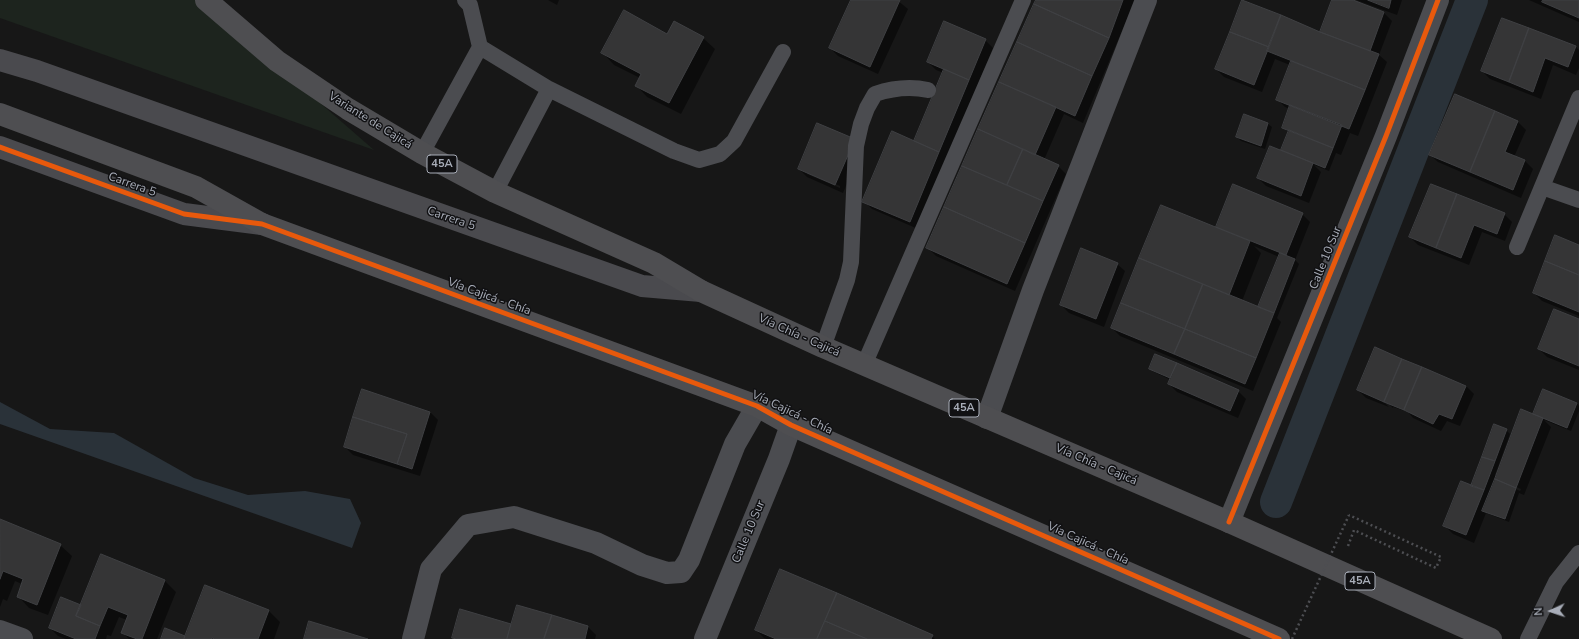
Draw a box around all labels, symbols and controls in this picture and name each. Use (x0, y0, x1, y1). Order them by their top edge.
street label: Variante de Cajicá (325, 89, 415, 153)
road number: 45A (427, 155, 457, 173)
street label: Carrera 5 (106, 170, 158, 200)
street label: Carrera 5 (425, 204, 477, 234)
street label: Calle 10 Sur (1307, 224, 1345, 292)
street label: Vía Cajicá - Chía (445, 275, 533, 319)
street label: Vía Chía - Cajicá (756, 312, 842, 360)
street label: Vía Cajicá - Chía (749, 388, 835, 438)
road number: 45A (949, 399, 979, 417)
street label: Vía Chía - Cajicá (1053, 441, 1139, 489)
street label: Calle 10 Sur (729, 499, 769, 565)
street label: Vía Cajicá - Chía (1045, 520, 1131, 568)
road number: 45A (1345, 572, 1375, 590)
north arrow (1531, 591, 1571, 631)
text: N (1531, 607, 1546, 616)

